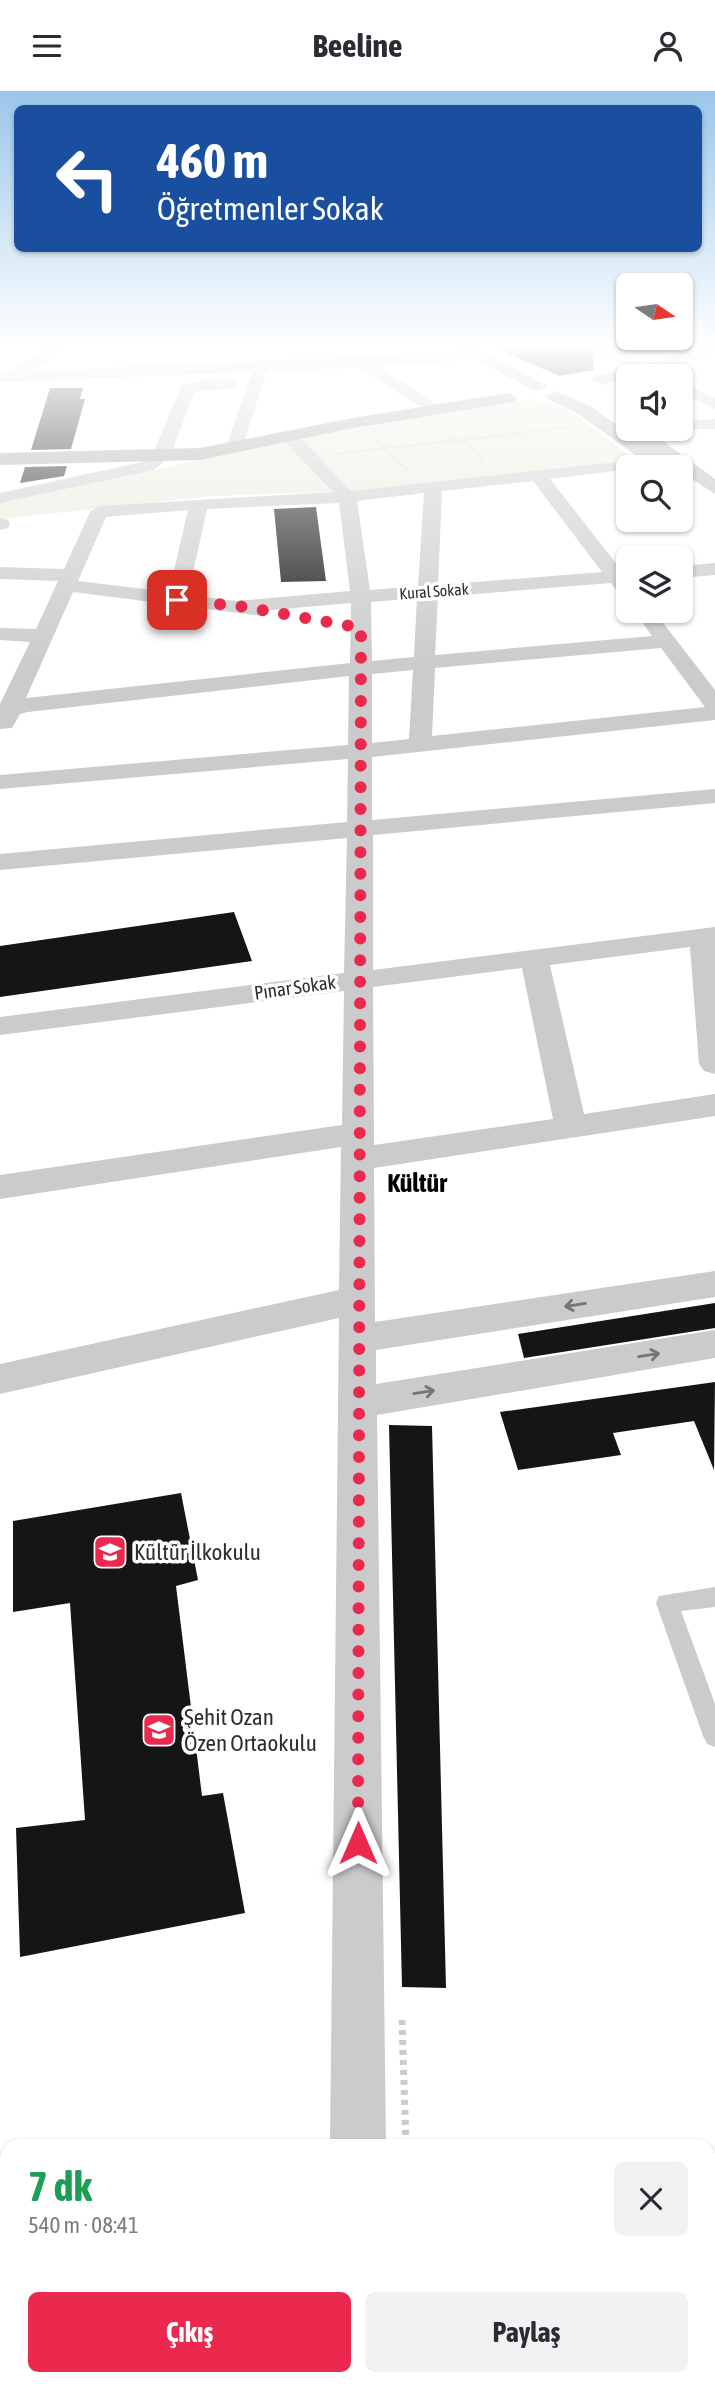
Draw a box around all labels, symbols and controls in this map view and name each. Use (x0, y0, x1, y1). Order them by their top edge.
icon: menu (28, 27, 66, 65)
text: Beeline (313, 27, 402, 64)
icon: person (649, 27, 687, 65)
text: 460 m (157, 132, 268, 188)
icon: left (42, 133, 133, 224)
text: Öğretmenler Sokak (157, 190, 384, 227)
north arrow (616, 273, 693, 350)
map controls (616, 273, 693, 623)
button: sound (616, 364, 693, 441)
button: search (616, 455, 693, 532)
button: layers (616, 546, 693, 623)
pin (147, 570, 207, 630)
street label: Kural Sokak (399, 580, 469, 602)
icon: arrive (158, 581, 196, 619)
street label: Pınar Sokak (253, 970, 338, 1004)
district label: Kültür (387, 1168, 448, 1198)
one-way arrow (564, 1299, 587, 1312)
one-way arrow (637, 1348, 660, 1361)
one-way arrow (412, 1385, 435, 1398)
school or university icon: Kültür İlkokulu (91, 1533, 129, 1571)
place label: Kültür İlkokulu (134, 1539, 261, 1565)
place label: Şehit Ozan Özen Ortaokulu (184, 1704, 317, 1756)
school or university icon: Şehit Ozan Özen Ortaokulu (140, 1711, 178, 1749)
position arrow (321, 1806, 395, 1880)
text: 7 dk (28, 2162, 92, 2210)
button: close (614, 2162, 688, 2236)
text: 540 m · 08:41 (28, 2212, 139, 2238)
button: Çıkış (28, 2292, 351, 2372)
button: Paylaş (365, 2292, 688, 2372)

